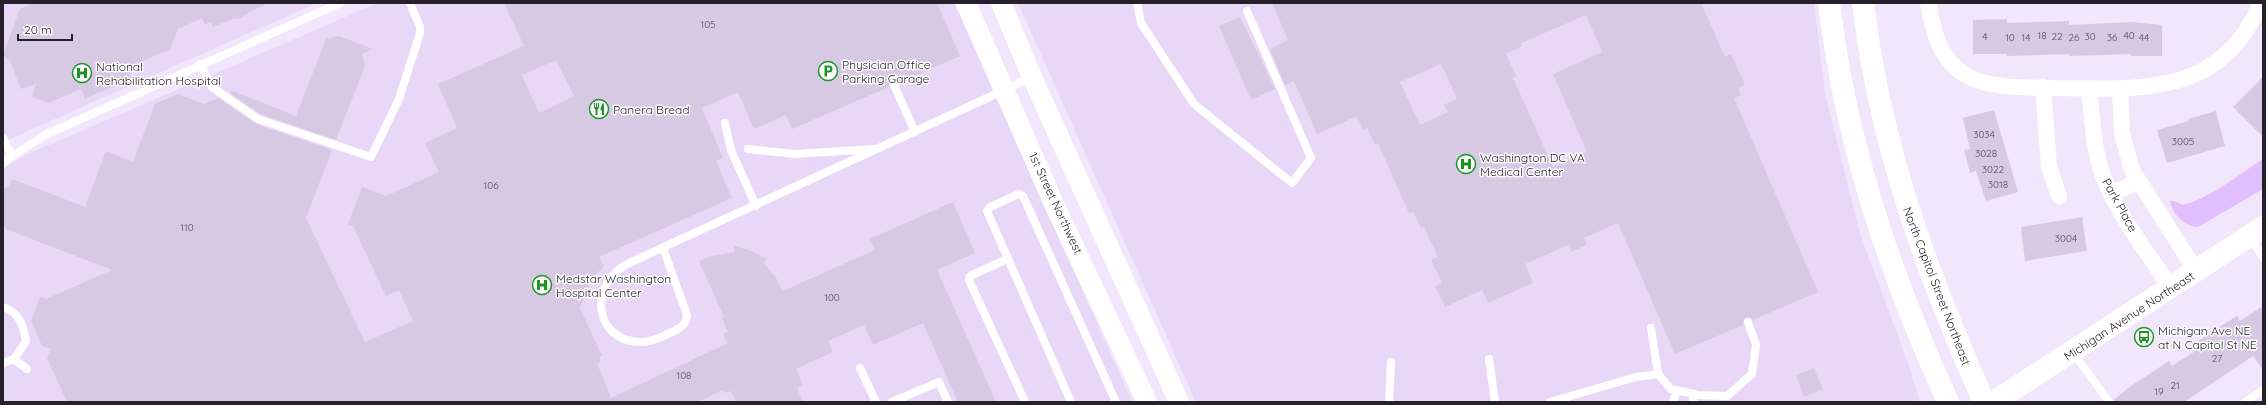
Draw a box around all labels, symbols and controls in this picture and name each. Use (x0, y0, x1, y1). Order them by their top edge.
scale bar (18, 16, 72, 42)
house number: 105 (700, 18, 716, 31)
text: 20 m (24, 22, 52, 37)
house number: 18 (2037, 29, 2047, 42)
house number: 40 (2123, 29, 2135, 42)
house number: 4 (1982, 30, 1988, 43)
house number: 22 (2051, 30, 2063, 43)
house number: 30 (2084, 30, 2096, 43)
house number: 10 (2005, 31, 2015, 44)
house number: 14 (2022, 31, 2030, 44)
house number: 26 (2069, 31, 2080, 44)
house number: 36 (2107, 31, 2118, 44)
house number: 44 (2139, 31, 2149, 44)
place label: Physician Office Parking Garage (842, 57, 931, 86)
place label: National Rehabilitation Hospital (96, 59, 221, 88)
parking icon: Physician Office Parking Garage (817, 60, 839, 82)
hospital icon: National Rehabilitation Hospital (71, 62, 93, 84)
restaurant icon: Panera Bread (588, 98, 610, 120)
place label: Panera Bread (613, 102, 690, 117)
house number: 3034 (1973, 128, 1995, 141)
house number: 3005 (2172, 135, 2194, 148)
house number: 3028 (1975, 147, 1997, 160)
street label: 1st Street Northwest (1026, 150, 1086, 256)
place label: Washington DC VA Medical Center (1480, 150, 1585, 179)
hospital icon: Washington DC VA Medical Center (1455, 153, 1477, 175)
house number: 3022 (1982, 163, 2005, 176)
street label: Park Place (2099, 176, 2141, 235)
house number: 3018 (1988, 178, 2008, 191)
house number: 106 (483, 179, 499, 192)
street label: North Capitol Street Northeast (1900, 205, 1974, 367)
house number: 110 (180, 221, 194, 234)
house number: 3004 (2055, 232, 2077, 245)
street label: Michigan Avenue Northeast (2061, 268, 2197, 364)
place label: Medstar Washington Hospital Center (556, 271, 671, 300)
hospital icon: Medstar Washington Hospital Center (531, 274, 553, 296)
house number: 100 (824, 291, 840, 304)
place label: Michigan Ave NE at N Capitol St NE (2158, 323, 2257, 352)
bus stop icon: Michigan Ave NE at N Capitol St NE (2133, 326, 2155, 348)
house number: 27 (2212, 352, 2222, 365)
house number: 108 (676, 369, 692, 382)
house number: 21 (2170, 379, 2180, 392)
house number: 19 (2154, 385, 2164, 398)

